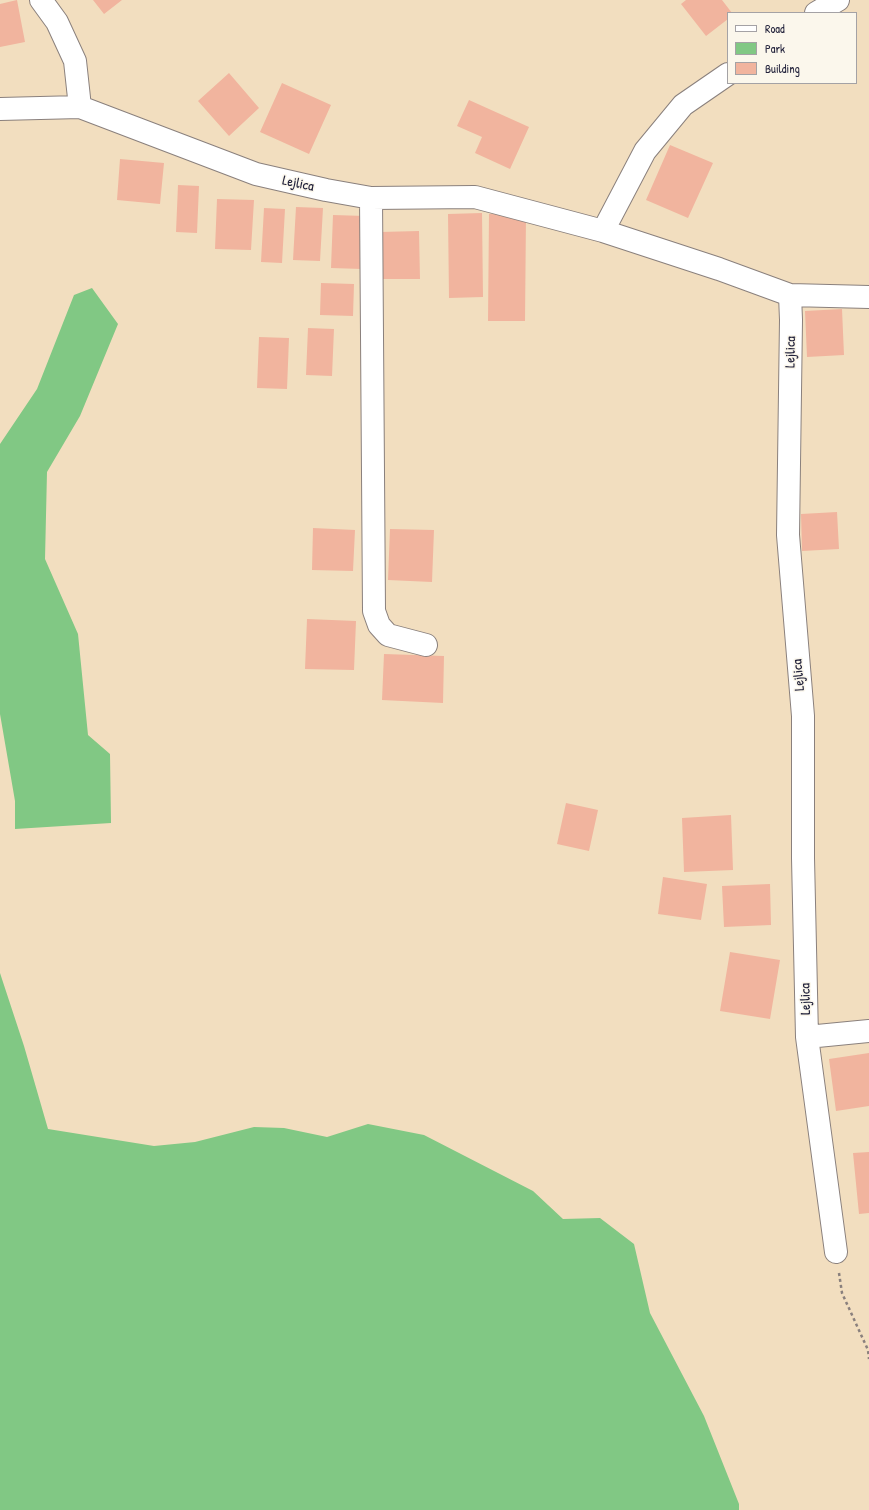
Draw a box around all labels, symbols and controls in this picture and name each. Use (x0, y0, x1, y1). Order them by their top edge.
legend (727, 12, 857, 84)
text: Road (765, 20, 785, 37)
text: Park (765, 40, 785, 57)
text: Building (765, 60, 800, 77)
street label: Lejlica (281, 172, 315, 196)
street label: Lejlica (782, 336, 800, 368)
street label: Lejlica (789, 658, 809, 692)
street label: Lejlica (797, 983, 815, 1015)

